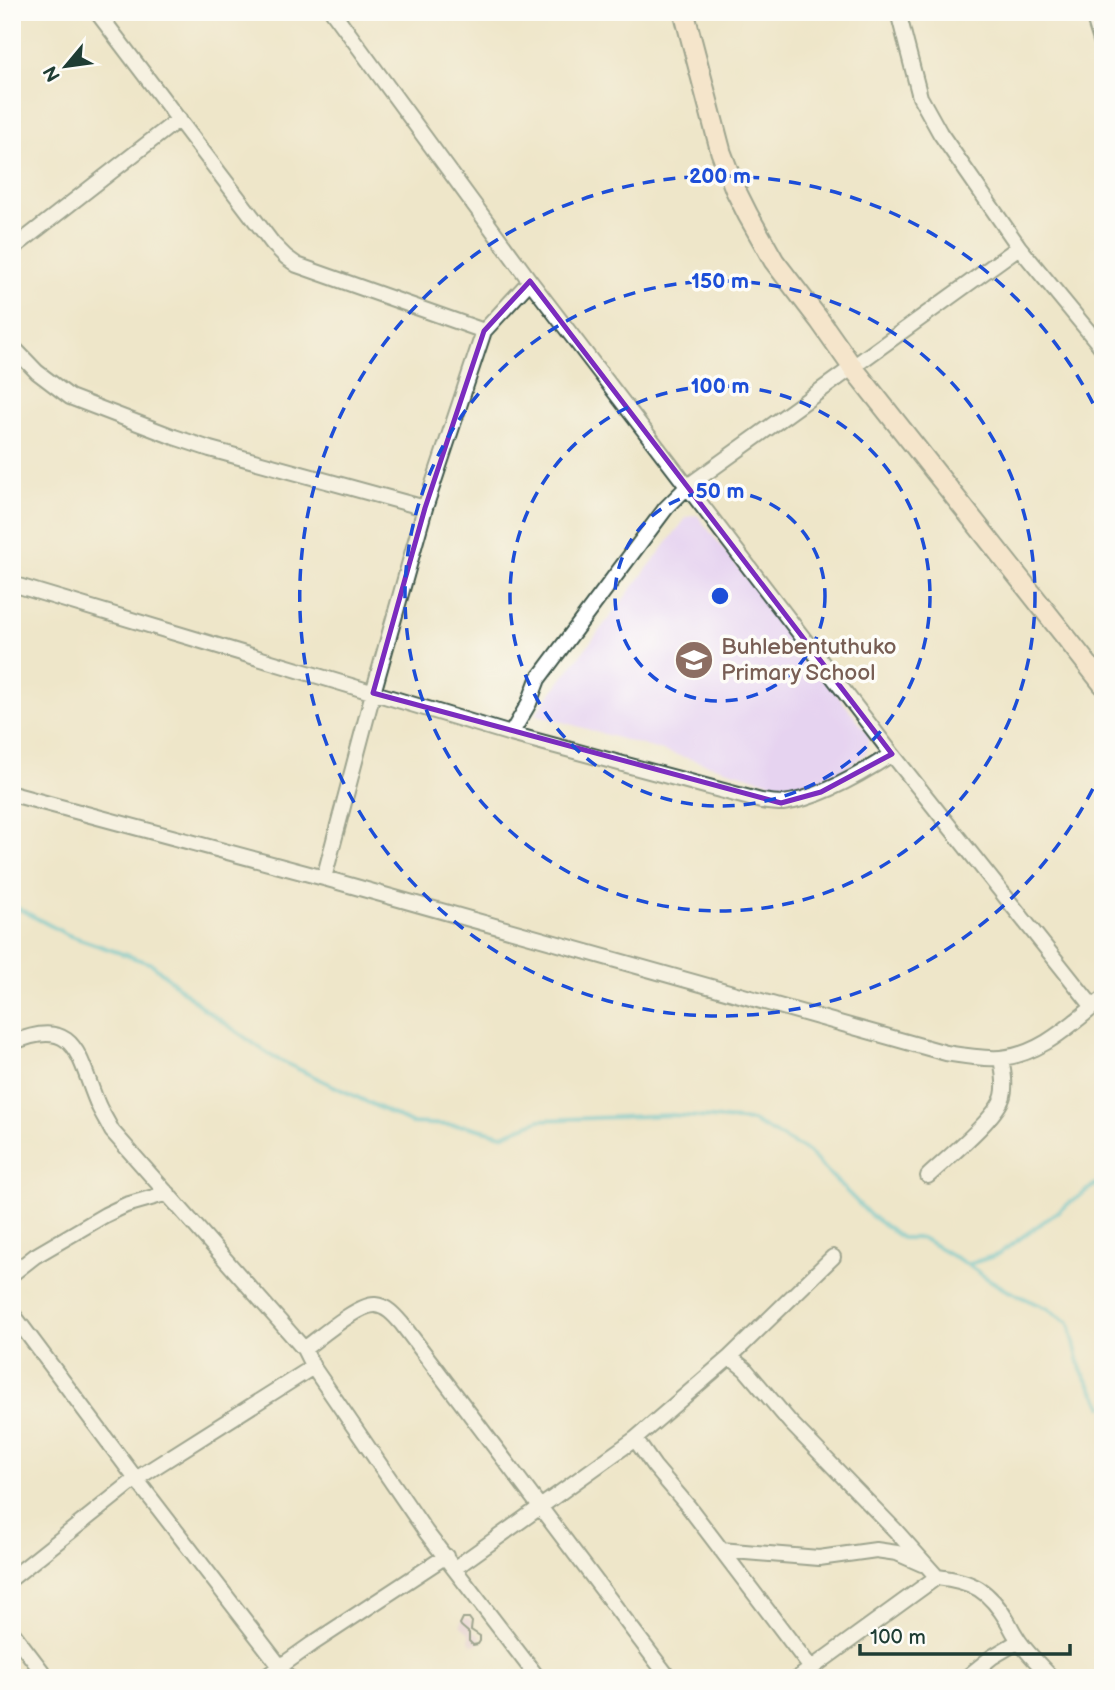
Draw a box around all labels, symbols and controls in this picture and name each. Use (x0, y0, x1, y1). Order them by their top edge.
north arrow (32, 32, 102, 102)
text: N (39, 62, 66, 85)
text: 200 m (689, 164, 751, 189)
text: 150 m (691, 269, 749, 294)
text: 100 m (691, 374, 749, 399)
text: 50 m (696, 479, 744, 504)
centre of rings (708, 584, 732, 608)
place label: Buhlebentuthuko Primary School (721, 633, 897, 687)
school or university icon: Buhlebentuthuko Primary School (673, 639, 715, 681)
scale bar (860, 1613, 1070, 1657)
text: 100 m (870, 1625, 926, 1650)

